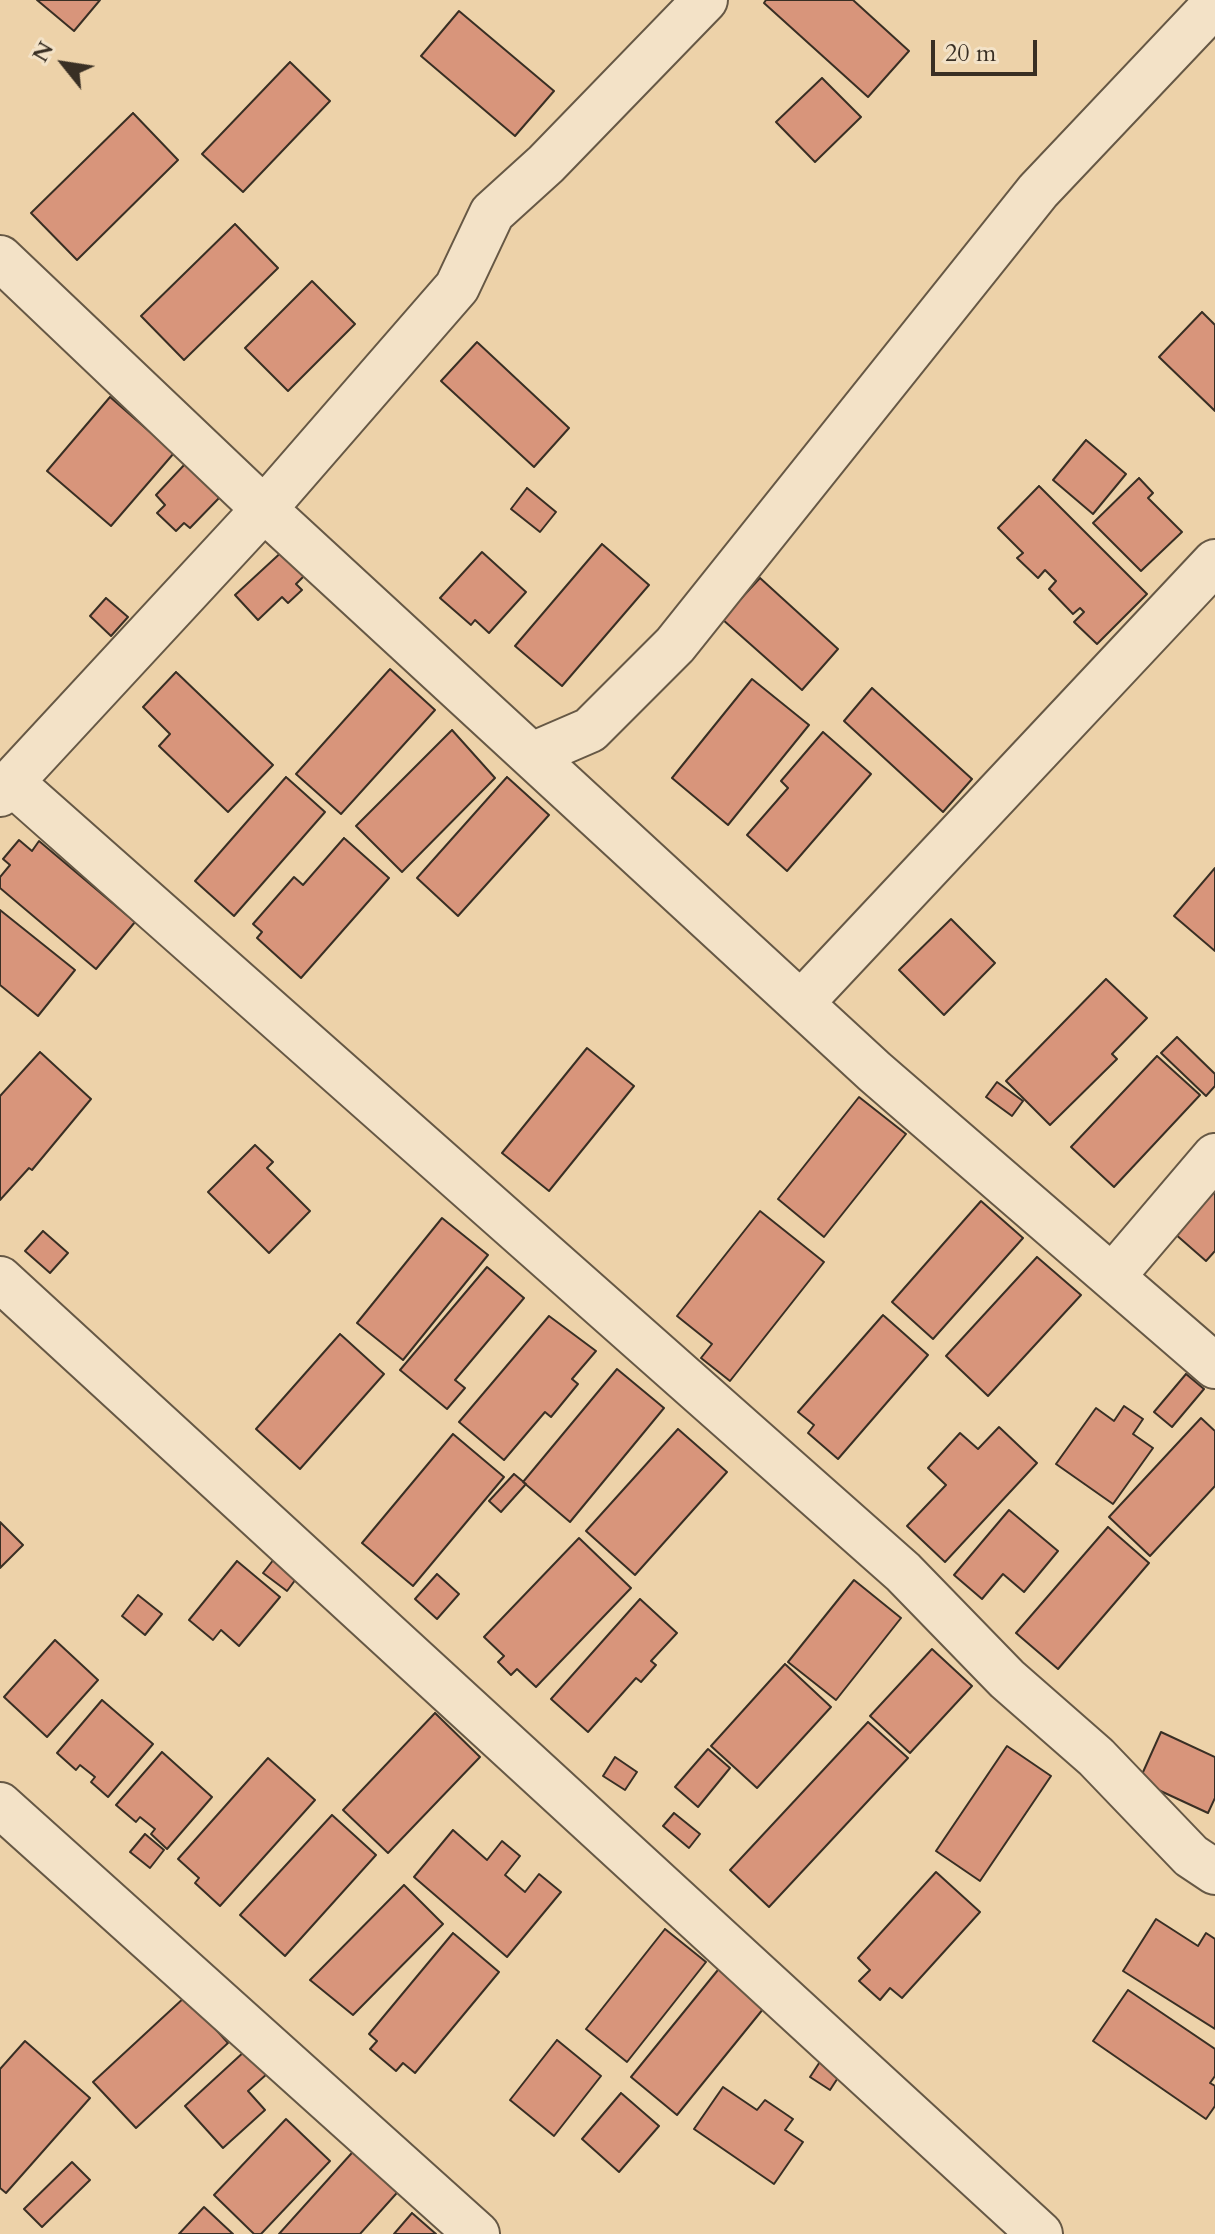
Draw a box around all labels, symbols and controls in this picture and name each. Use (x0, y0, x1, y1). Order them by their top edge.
north arrow (24, 24, 104, 104)
scale bar (935, 24, 1041, 74)
text: N (25, 36, 61, 68)
text: 20 m (945, 37, 996, 70)

